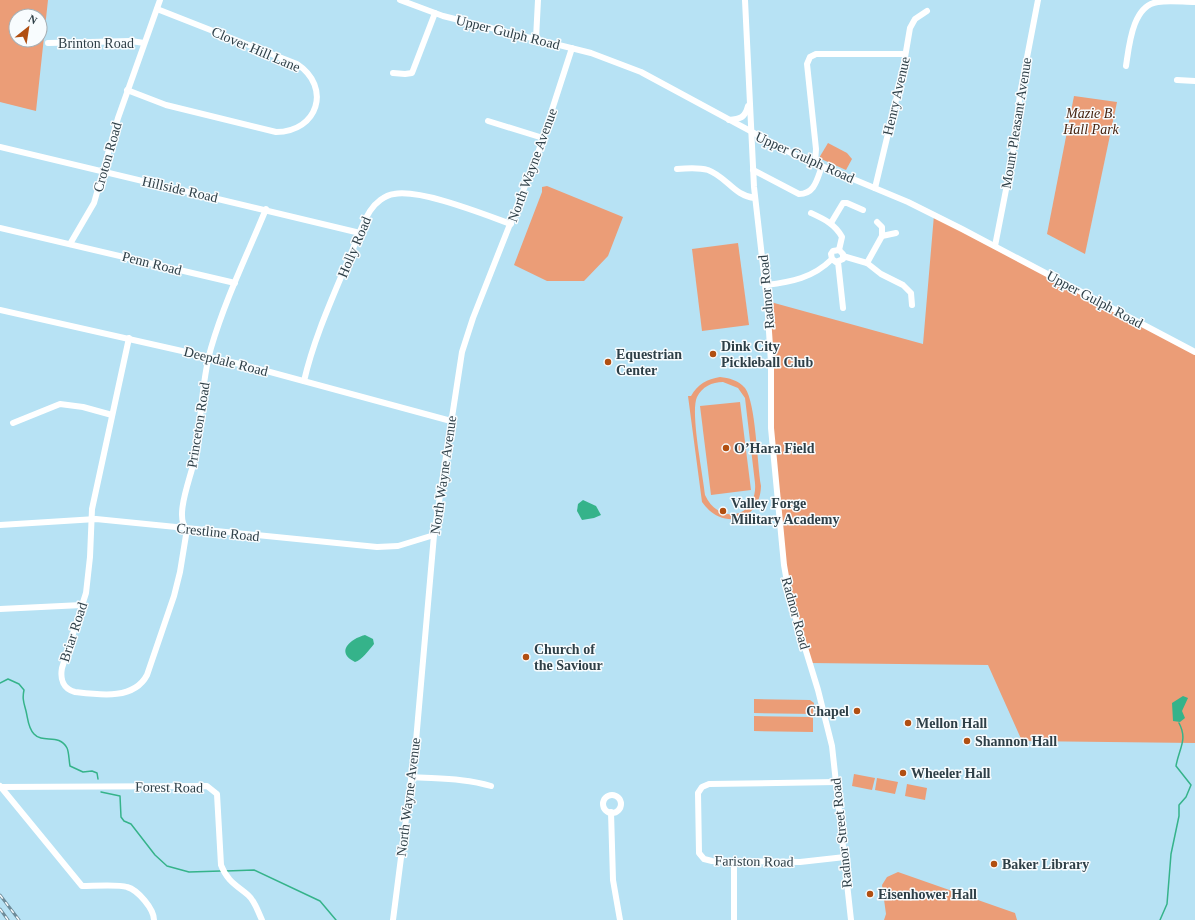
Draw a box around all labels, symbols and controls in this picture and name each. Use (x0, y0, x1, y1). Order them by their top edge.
north arrow (8, 8, 48, 48)
text: N (27, 12, 39, 27)
street label: Upper Gulph Road (454, 12, 561, 53)
street label: Clover Hill Lane (209, 24, 302, 75)
street label: Brinton Road (58, 36, 134, 51)
street label: Henry Avenue (880, 55, 913, 137)
street label: Mount Pleasant Avenue (999, 56, 1034, 190)
street label: North Wayne Avenue (505, 106, 560, 224)
park label: Mazie B. Hall Park (1062, 106, 1120, 137)
street label: Croton Road (90, 120, 125, 194)
street label: Upper Gulph Road (753, 129, 857, 186)
street label: Hillside Road (140, 173, 219, 205)
street label: Holly Road (335, 214, 374, 280)
street label: Penn Road (120, 249, 183, 278)
street label: Radnor Road (756, 254, 777, 330)
street label: Upper Gulph Road (1044, 268, 1145, 331)
place label: Dink City Pickleball Club (721, 339, 813, 370)
street label: Deepdale Road (182, 344, 269, 379)
place label: Equestrian Center (616, 347, 682, 378)
marker: Dink City Pickleball Club (708, 349, 718, 359)
marker: Equestrian Center (603, 357, 613, 367)
street label: Princeton Road (184, 381, 213, 469)
street label: North Wayne Avenue (428, 415, 459, 535)
place label: O’Hara Field (734, 441, 815, 456)
marker: O’Hara Field (721, 443, 731, 453)
place label: Valley Forge Military Academy (731, 496, 839, 527)
marker: Valley Forge Military Academy (718, 506, 728, 516)
street label: Crestline Road (176, 521, 260, 544)
street label: Radnor Road (779, 575, 812, 651)
street label: Briar Road (57, 600, 90, 664)
place label: Church of the Saviour (534, 642, 603, 673)
marker: Church of the Saviour (521, 652, 531, 662)
place label: Chapel (806, 704, 849, 719)
marker: Chapel (852, 706, 862, 716)
place label: Mellon Hall (916, 716, 987, 731)
marker: Mellon Hall (903, 718, 913, 728)
place label: Shannon Hall (975, 734, 1057, 749)
marker: Shannon Hall (962, 736, 972, 746)
street label: North Wayne Avenue (394, 737, 423, 857)
place label: Wheeler Hall (911, 766, 991, 781)
marker: Wheeler Hall (898, 768, 908, 778)
street label: Radnor Street Road (828, 777, 855, 889)
street label: Forest Road (135, 779, 203, 796)
street label: Fariston Road (714, 853, 794, 870)
place label: Baker Library (1002, 857, 1089, 872)
marker: Baker Library (989, 859, 999, 869)
place label: Eisenhower Hall (878, 887, 977, 902)
marker: Eisenhower Hall (865, 889, 875, 899)

